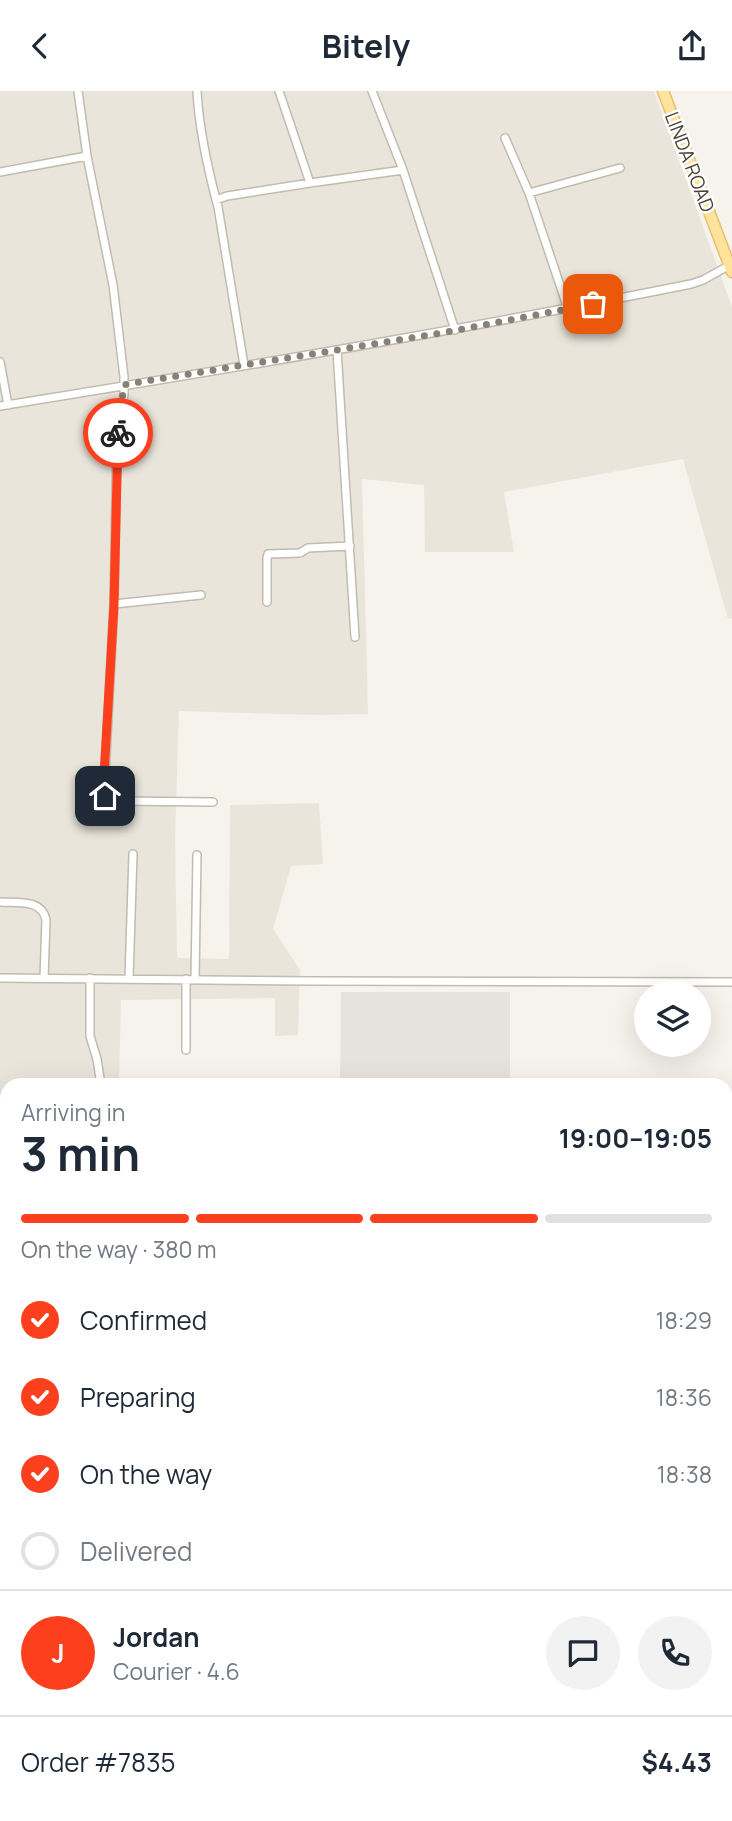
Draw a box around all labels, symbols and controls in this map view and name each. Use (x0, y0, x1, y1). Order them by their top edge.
text: Bitely (322, 24, 410, 68)
icon: back (21, 27, 59, 65)
icon: share (673, 27, 711, 65)
street label: LINDA ROAD (659, 108, 721, 216)
pin (563, 274, 623, 334)
icon: bag (574, 285, 612, 323)
courier (83, 398, 153, 468)
icon: bike (99, 414, 137, 452)
pin (75, 766, 135, 826)
icon: home (86, 777, 124, 815)
map controls (634, 980, 711, 1057)
button: layers (634, 980, 711, 1057)
text: Arriving in (21, 1096, 126, 1128)
text: 19:00–19:05 (559, 1120, 712, 1156)
text: 3 min (21, 1122, 140, 1185)
text: On the way · 380 m (21, 1233, 217, 1265)
icon: check (21, 1301, 59, 1339)
text: Confirmed (80, 1302, 207, 1338)
text: 18:29 (655, 1304, 712, 1336)
icon: check (21, 1378, 59, 1416)
text: Preparing (80, 1379, 196, 1415)
text: 18:36 (656, 1381, 712, 1413)
icon: check (21, 1455, 59, 1493)
text: On the way (80, 1456, 212, 1492)
text: 18:38 (657, 1458, 712, 1490)
text: Delivered (80, 1533, 192, 1569)
button: chat (546, 1616, 620, 1690)
button: phone (638, 1616, 712, 1690)
text: Jordan (113, 1619, 199, 1655)
text: J (51, 1635, 65, 1671)
text: Courier · 4.6 (113, 1655, 240, 1687)
text: Order #7835 (21, 1744, 176, 1780)
text: $4.43 (642, 1744, 712, 1780)

